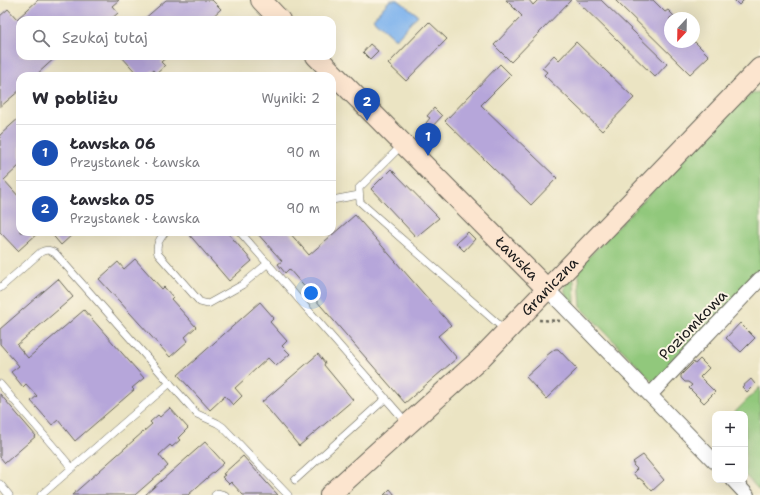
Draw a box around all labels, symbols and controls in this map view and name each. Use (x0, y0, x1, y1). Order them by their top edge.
north arrow (664, 12, 700, 48)
search box (16, 16, 336, 60)
icon: search (30, 27, 52, 49)
text: Szukaj tutaj (62, 28, 148, 48)
text: W pobliżu (32, 87, 118, 109)
pin: 2 (354, 88, 380, 121)
text: Wyniki: 2 (261, 90, 320, 107)
pin: 1 (415, 123, 441, 156)
text: Ławska 06 (70, 134, 155, 154)
text: 1 (42, 144, 48, 161)
text: 90 m (286, 144, 320, 161)
text: Przystanek · Ławska (70, 154, 200, 171)
text: Ławska 05 (70, 190, 154, 210)
text: 2 (40, 200, 50, 217)
text: 90 m (286, 200, 320, 217)
text: Przystanek · Ławska (70, 210, 200, 227)
street label: Ławska (490, 231, 543, 285)
street label: Graniczna (517, 252, 583, 320)
your location (301, 283, 321, 303)
street label: Poziomkowa (654, 285, 732, 364)
map controls (712, 411, 748, 483)
button: + (712, 411, 748, 447)
button: − (712, 447, 748, 483)

